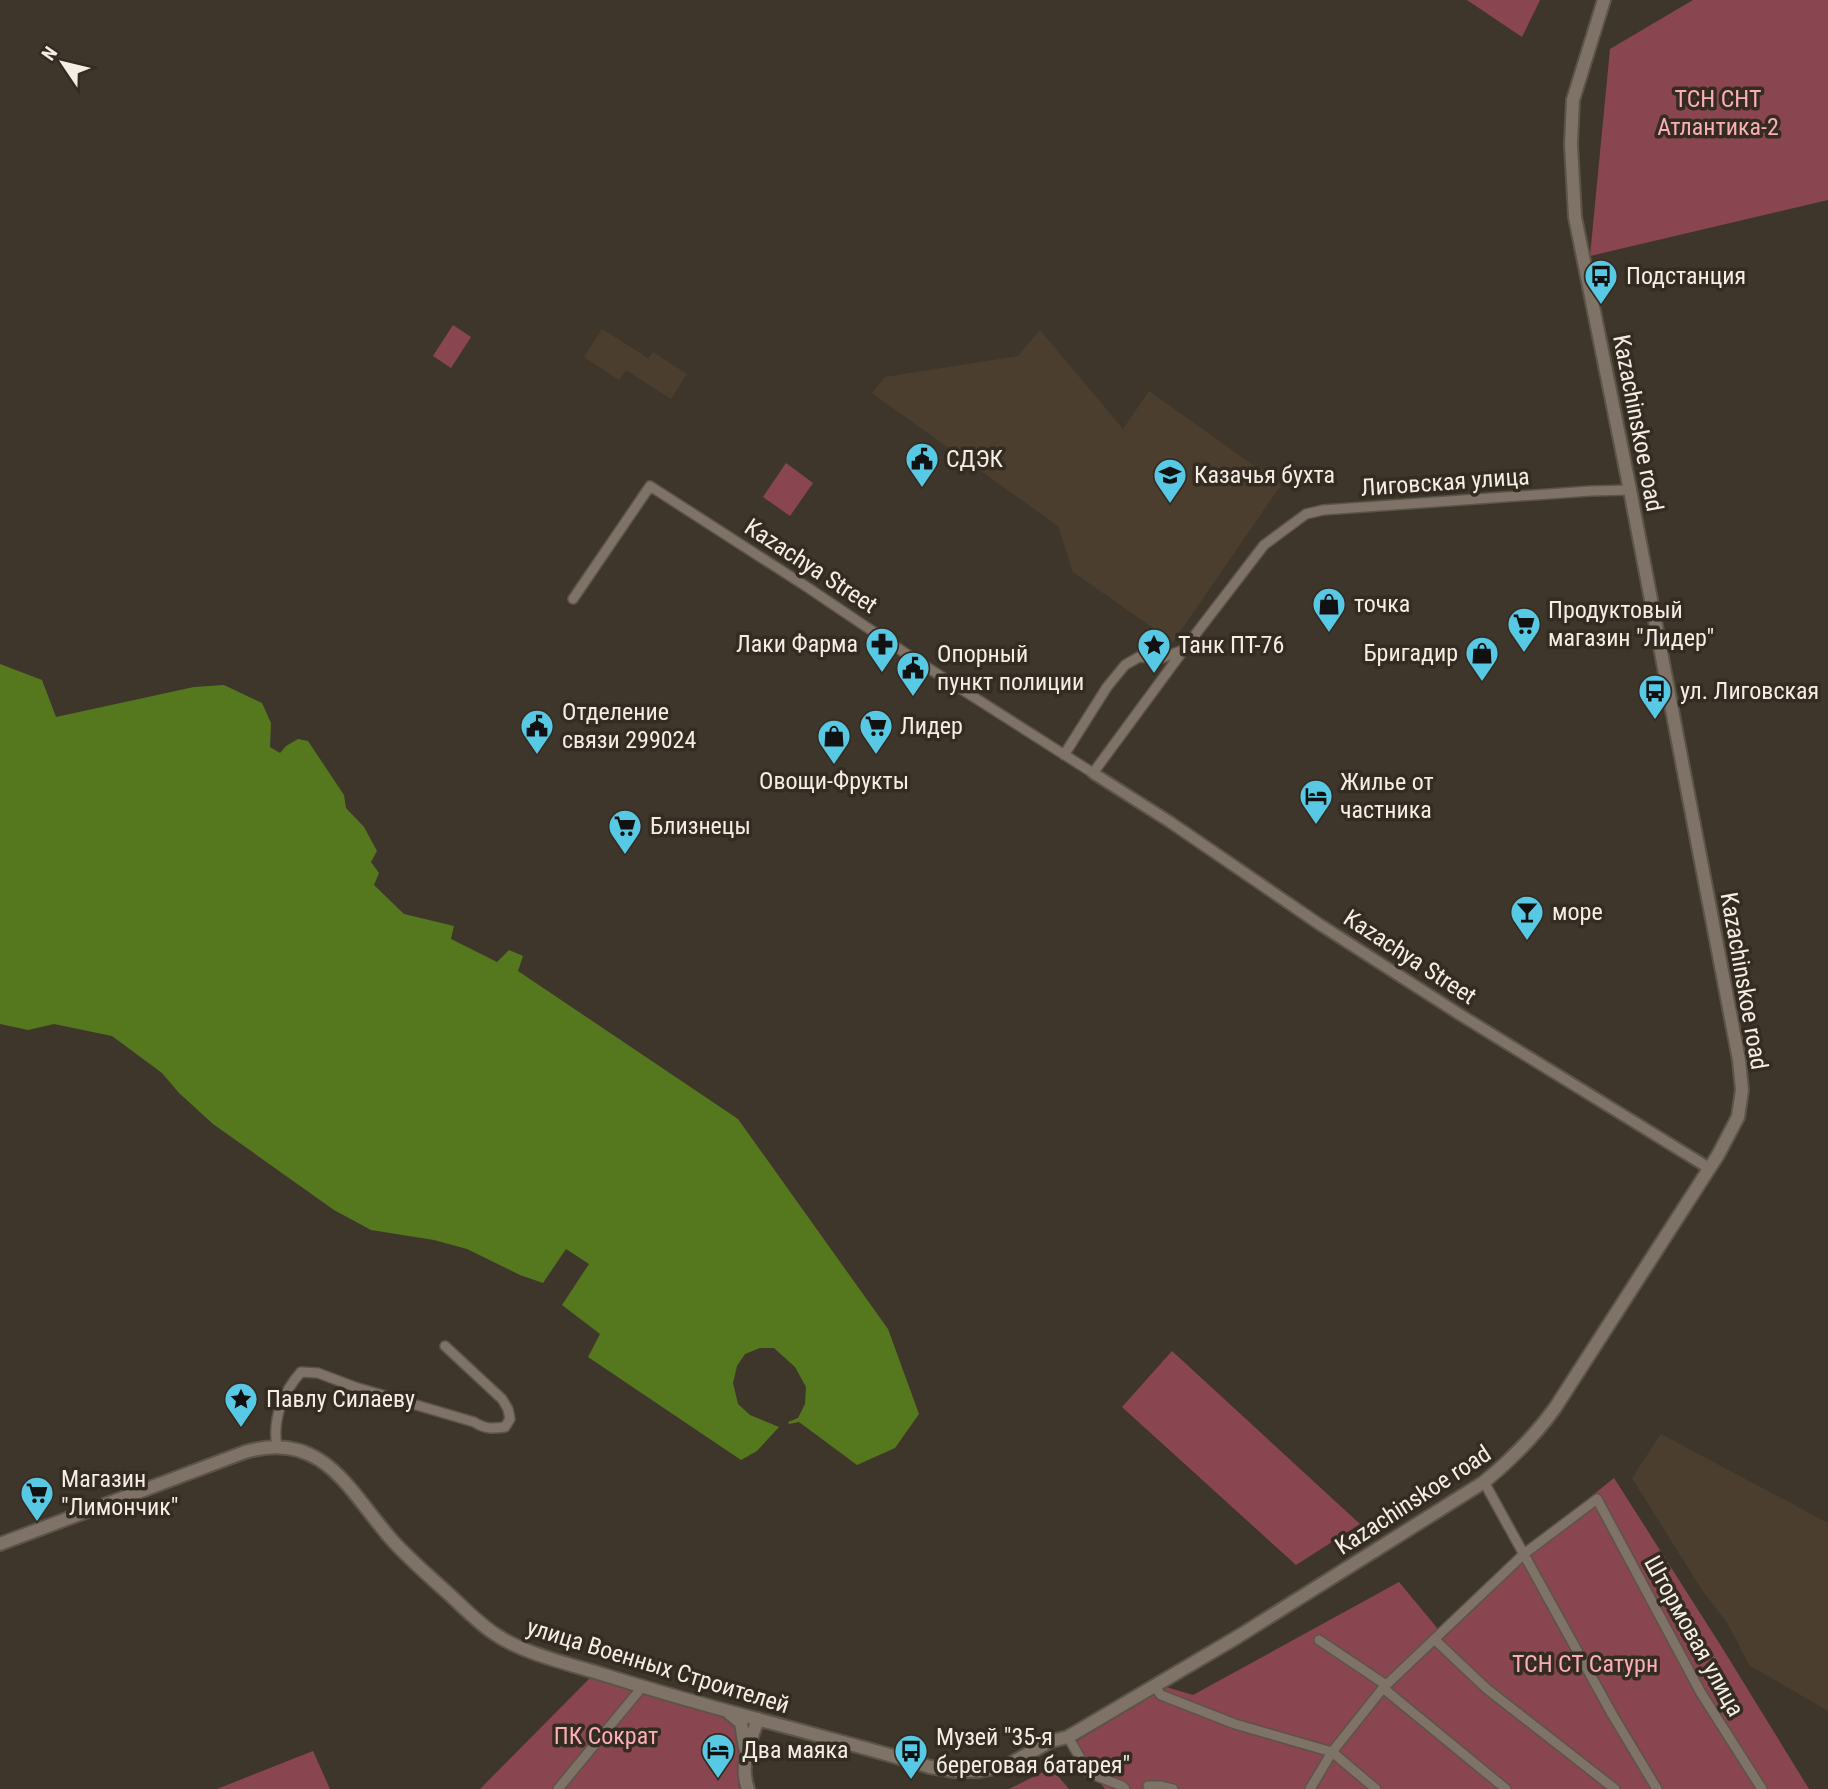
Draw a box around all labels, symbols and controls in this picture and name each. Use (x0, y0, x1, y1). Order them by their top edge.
north arrow (28, 28, 98, 98)
text: N (37, 42, 62, 65)
park label: ТСН СНТ Атлантика-2 (1657, 85, 1779, 141)
bus stop icon: Подстанция (1582, 257, 1620, 306)
place label: Подстанция (1626, 262, 1746, 290)
street label: Kazachinskoe road (1607, 332, 1669, 514)
public building icon: СДЭК (903, 440, 941, 489)
place label: СДЭК (946, 445, 1004, 473)
school or university icon: Казачья бухта (1151, 456, 1189, 505)
place label: Казачья бухта (1194, 461, 1335, 489)
street label: Лиговская улица (1360, 462, 1530, 502)
street label: Kazachya Street (739, 513, 883, 619)
shop icon: точка (1310, 585, 1348, 634)
place label: точка (1354, 590, 1410, 618)
place label: Продуктовый магазин "Лидер" (1548, 596, 1714, 652)
supermarket icon: Продуктовый магазин "Лидер" (1505, 605, 1543, 654)
pharmacy icon: Лаки Фарма (863, 625, 901, 674)
place icon: Танк ПТ-76 (1135, 626, 1173, 675)
place label: Лаки Фарма (736, 630, 858, 658)
place label: Танк ПТ-76 (1178, 631, 1284, 659)
shop icon: Бригадир (1463, 634, 1501, 683)
place label: Бригадир (1363, 639, 1458, 667)
place label: Опорный пункт полиции (937, 640, 1084, 696)
public building icon: Опорный пункт полиции (894, 649, 932, 698)
bus stop icon: ул. Лиговская (1636, 672, 1674, 721)
place label: ул. Лиговская (1680, 677, 1819, 705)
place label: Отделение связи 299024 (562, 698, 696, 754)
public building icon: Отделение связи 299024 (518, 707, 556, 756)
supermarket icon: Лидер (857, 707, 895, 756)
place label: Лидер (900, 712, 963, 740)
shop icon: Овощи-Фрукты (815, 717, 853, 766)
place label: Овощи-Фрукты (759, 767, 909, 795)
place label: Жилье от частника (1340, 768, 1434, 824)
hotel icon: Жилье от частника (1297, 777, 1335, 826)
supermarket icon: Близнецы (606, 807, 644, 856)
place label: Близнецы (650, 812, 751, 840)
street label: Kazachinskoe road (1715, 890, 1773, 1072)
bar icon: море (1508, 893, 1546, 942)
place label: море (1552, 898, 1603, 926)
street label: Kazachya Street (1338, 904, 1482, 1010)
place icon: Павлу Силаеву (222, 1380, 260, 1429)
place label: Павлу Силаеву (266, 1385, 415, 1413)
street label: Kazachinskoe road (1330, 1439, 1496, 1561)
place label: Магазин "Лимончик" (61, 1465, 178, 1521)
supermarket icon: Магазин "Лимончик" (18, 1474, 56, 1523)
street label: Штормовая улица (1638, 1551, 1750, 1721)
street label: улица Военных Строителей (523, 1613, 793, 1719)
park label: ТСН СТ Сатурн (1512, 1650, 1658, 1678)
park label: ПК Сократ (554, 1722, 658, 1750)
place label: Музей "35-я береговая батарея" (936, 1723, 1130, 1779)
hotel icon: Два маяка (699, 1731, 737, 1780)
bus stop icon: Музей "35-я береговая батарея" (892, 1732, 930, 1781)
place label: Два маяка (742, 1736, 849, 1764)

